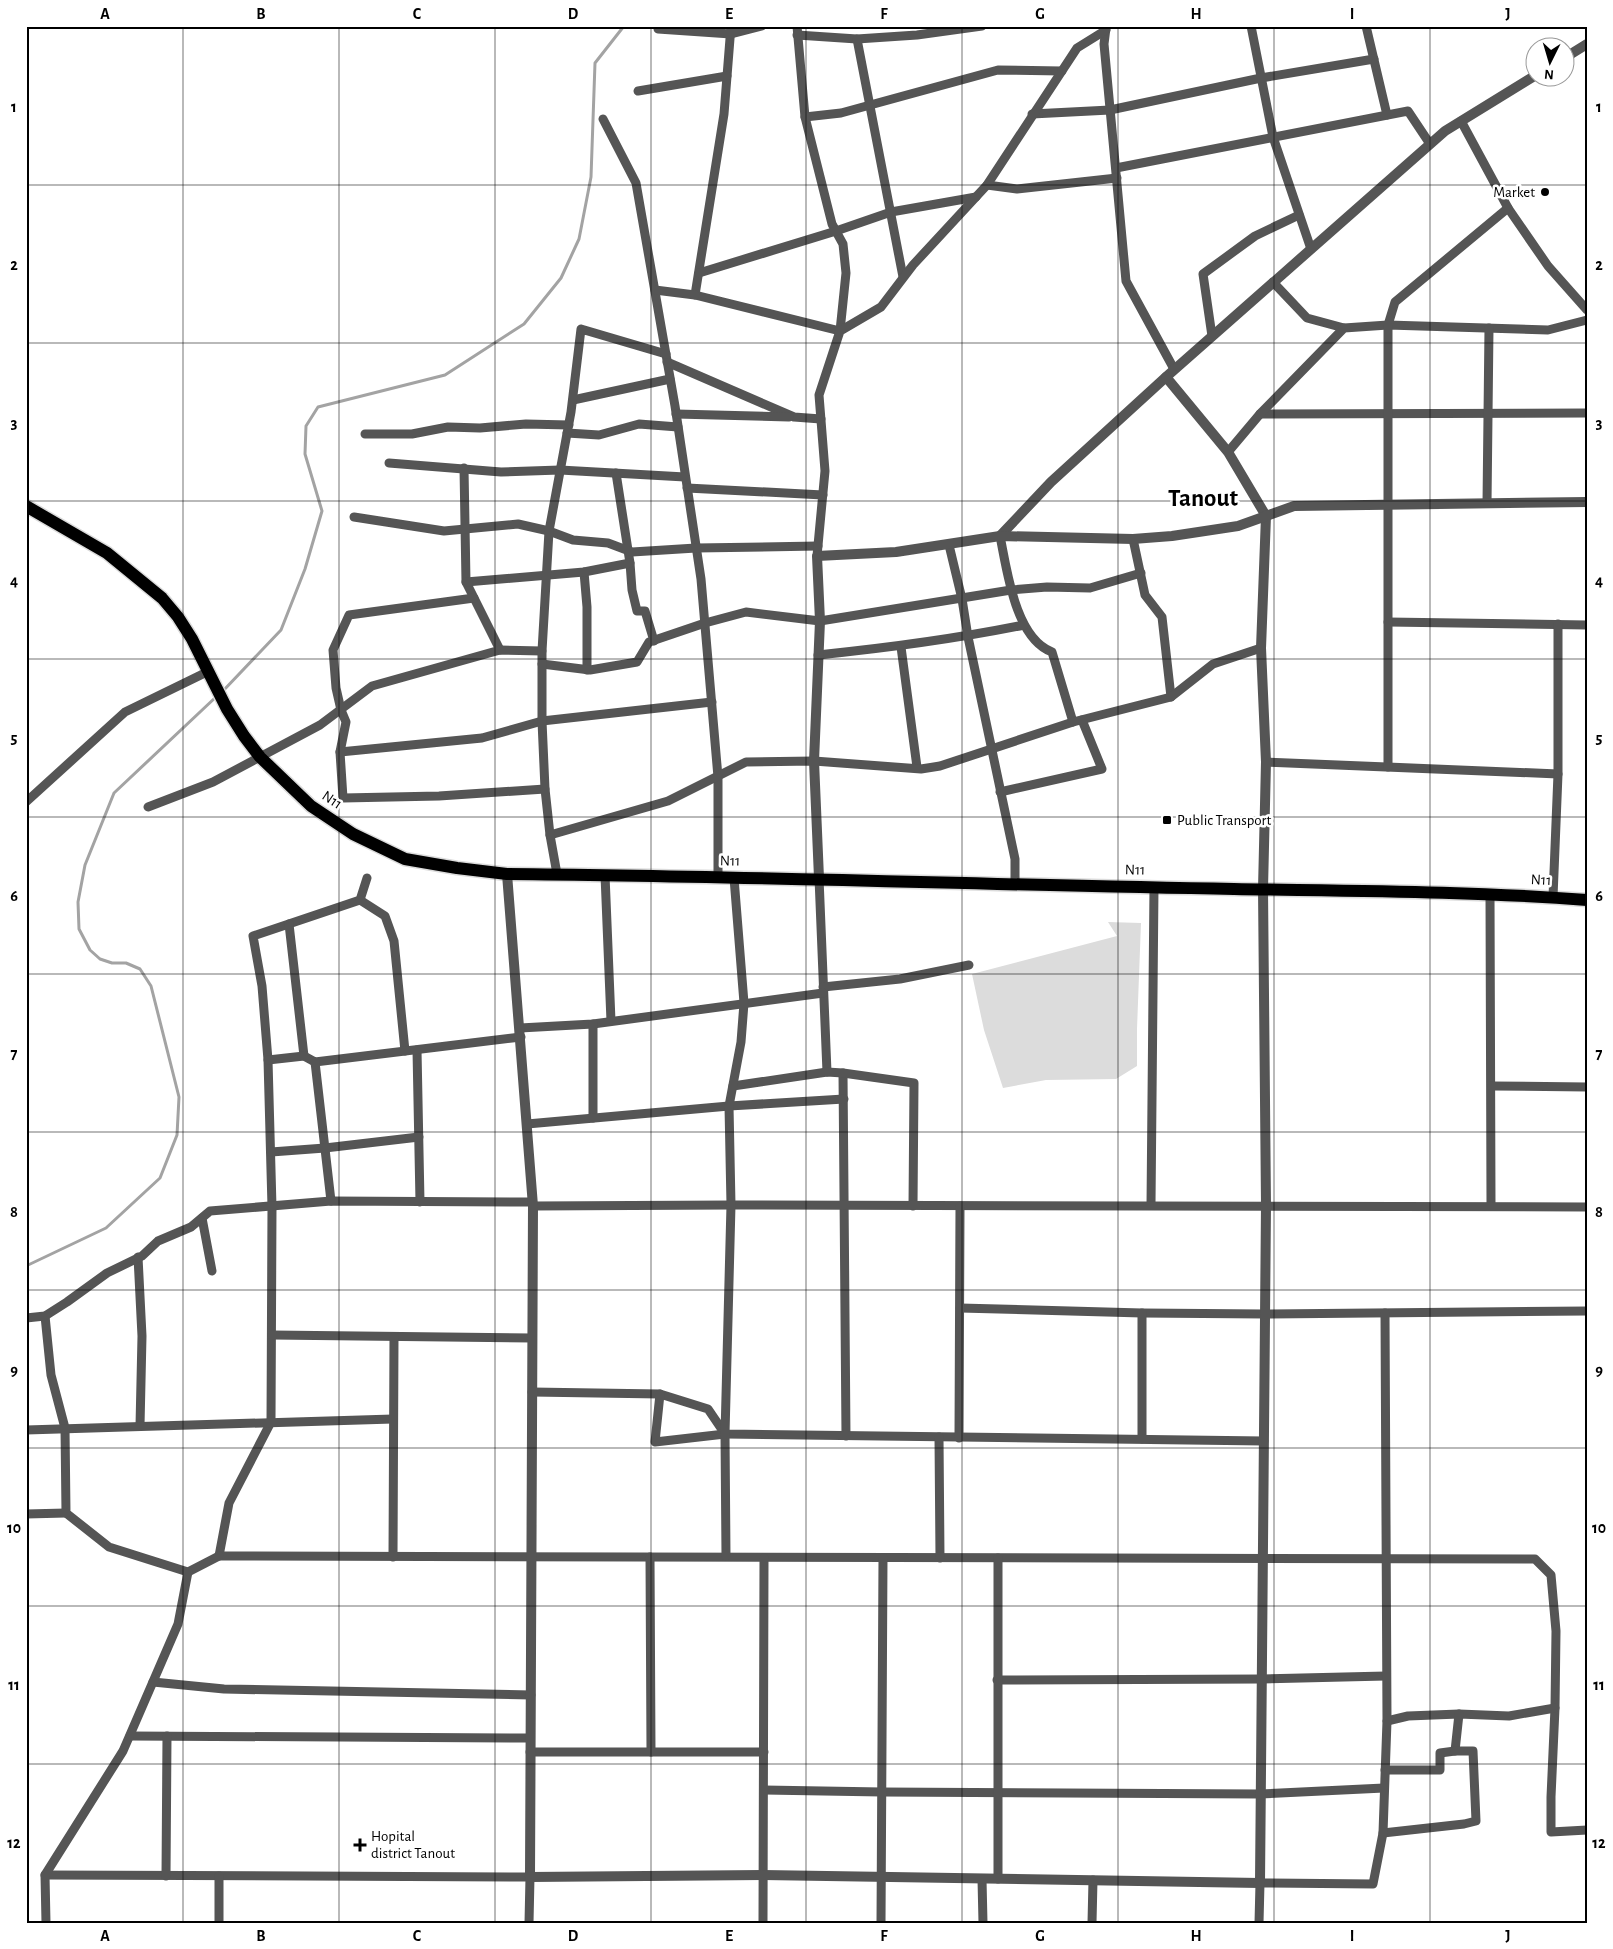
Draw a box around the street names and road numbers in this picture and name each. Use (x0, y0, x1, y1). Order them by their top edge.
street label: N11 (319, 788, 345, 812)
street label: N11 (720, 853, 740, 869)
street label: N11 (1125, 862, 1145, 878)
street label: N11 (1530, 872, 1552, 888)

